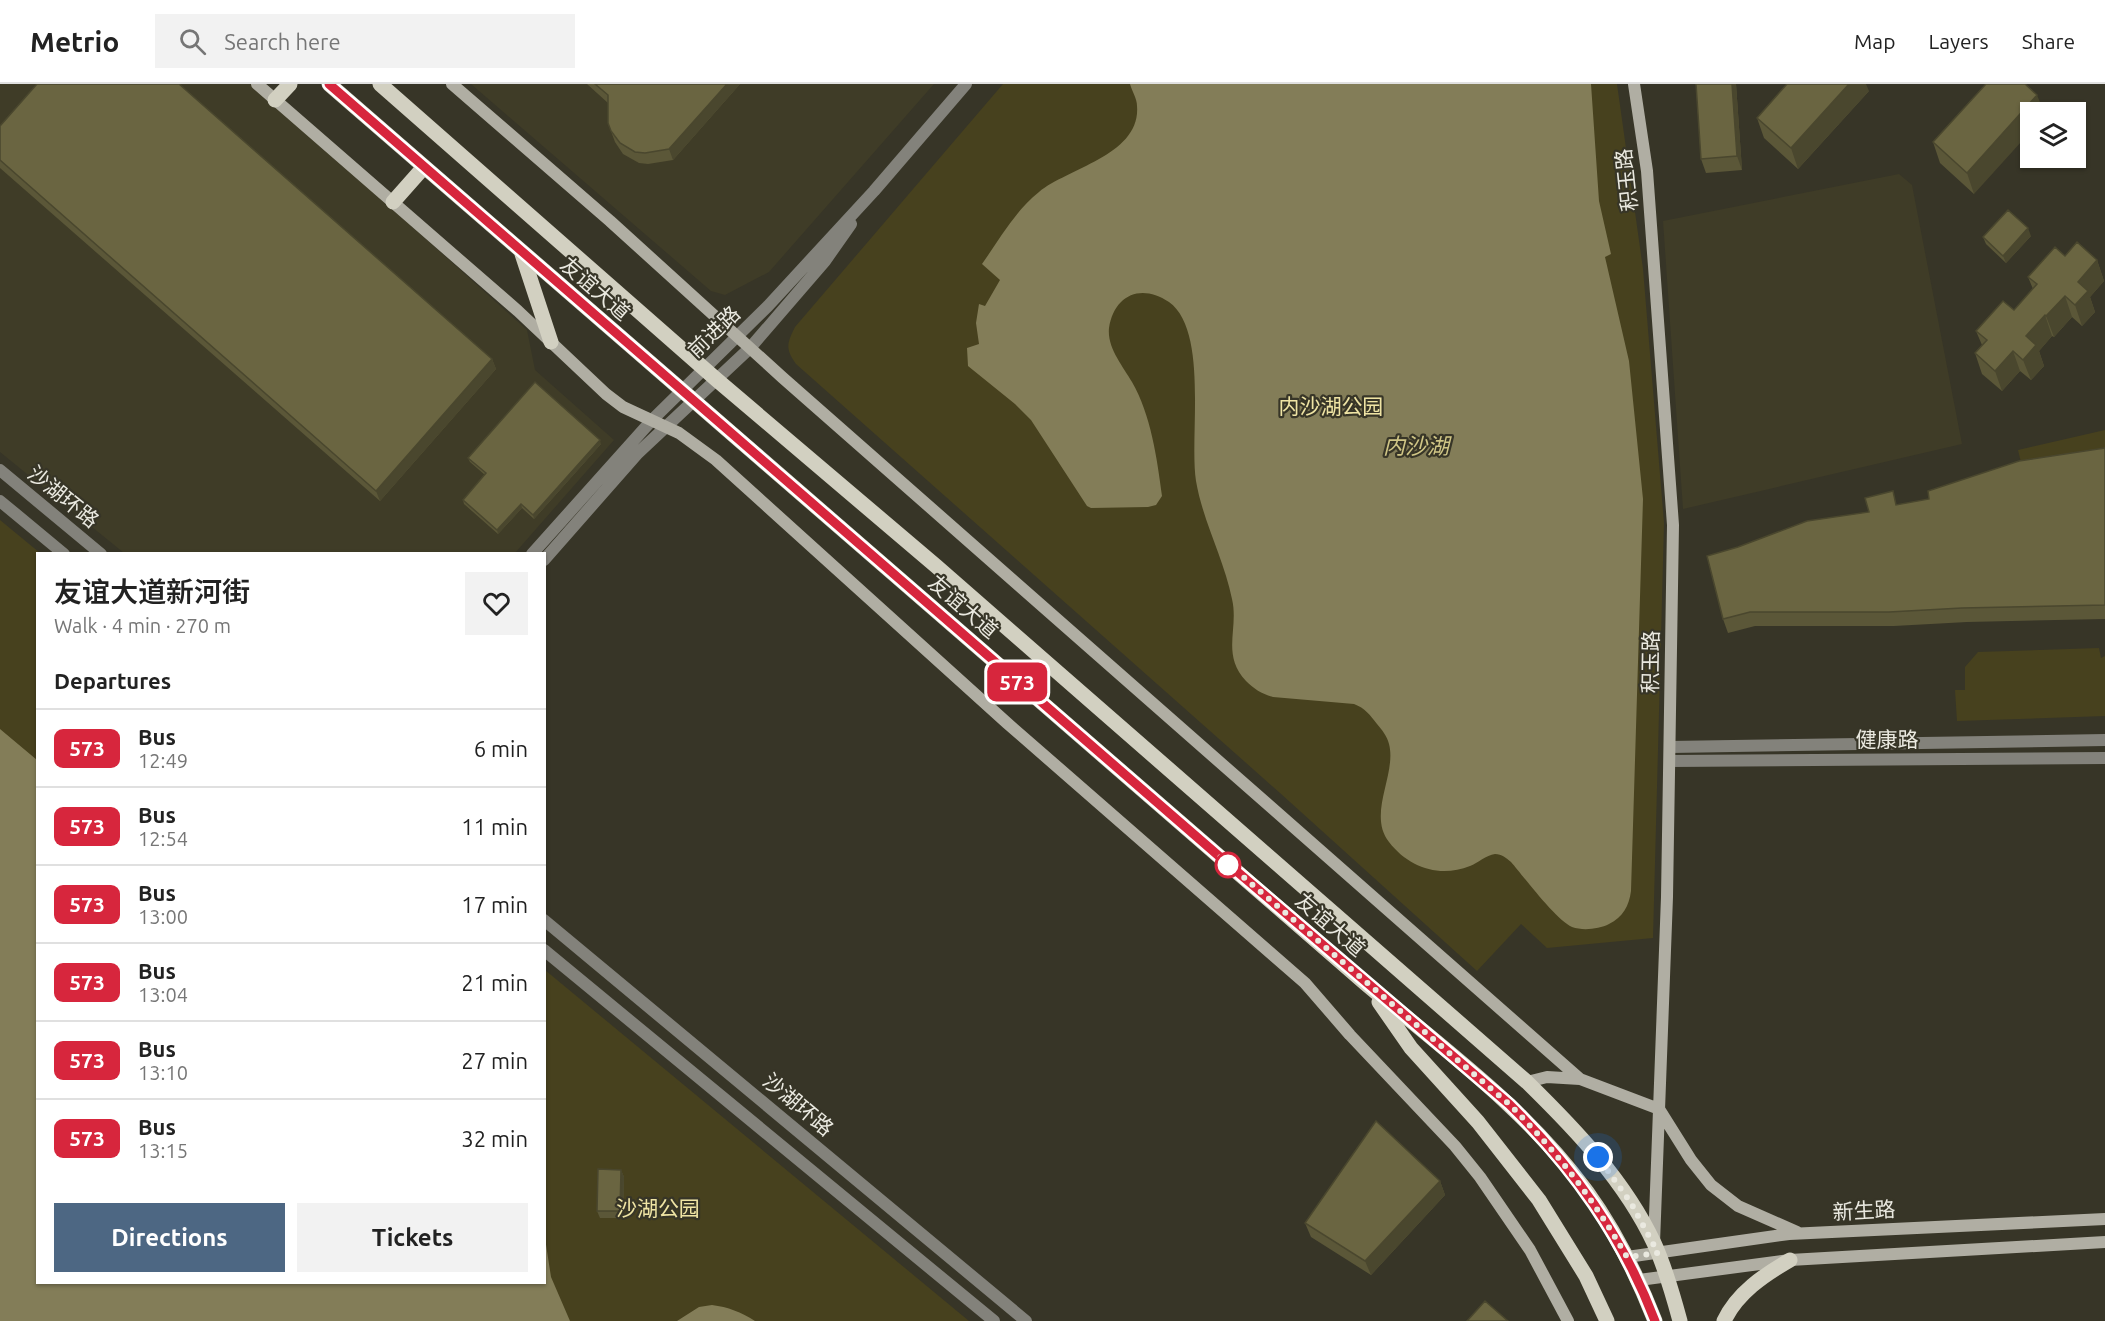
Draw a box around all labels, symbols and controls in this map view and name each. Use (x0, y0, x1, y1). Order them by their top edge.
search box (155, 14, 575, 68)
icon: search (176, 25, 209, 58)
text: Metrio (30, 26, 119, 57)
text: Search here (224, 29, 341, 54)
text: Map (1854, 29, 1895, 53)
text: Layers (1928, 29, 1989, 53)
text: Share (2022, 29, 2075, 53)
map controls (2020, 102, 2086, 168)
button: layers (2020, 102, 2086, 168)
street label: 积玉路 (1611, 148, 1641, 213)
street label: 友谊大道 (556, 252, 635, 325)
street label: 前进路 (682, 301, 744, 362)
park label: 内沙湖公园 (1279, 394, 1384, 418)
water label: 内沙湖 (1383, 433, 1452, 458)
street label: 沙湖环路 (23, 460, 104, 532)
street label: 友谊大道 (924, 570, 1003, 643)
button: heart (465, 572, 528, 635)
text: 友谊大道新河街 (54, 576, 250, 607)
text: Walk · 4 min · 270 m (54, 614, 231, 637)
street label: 积玉路 (1637, 630, 1663, 694)
line badge: 573 (982, 662, 1052, 702)
text: Departures (54, 668, 171, 693)
text: 573 (999, 670, 1035, 694)
text: Bus (138, 724, 176, 749)
street label: 健康路 (1856, 727, 1919, 751)
text: 573 (69, 736, 105, 760)
text: 6 min (474, 736, 528, 761)
text: 12:49 (138, 749, 188, 772)
text: Bus (138, 802, 176, 827)
text: 573 (69, 814, 105, 838)
text: 11 min (461, 814, 528, 839)
text: 12:54 (138, 827, 188, 850)
unlabelled marker (1215, 852, 1241, 878)
text: Bus (138, 880, 176, 905)
street label: 友谊大道 (1291, 888, 1370, 961)
text: 573 (69, 892, 105, 916)
text: 17 min (461, 892, 528, 917)
text: 13:00 (138, 905, 188, 928)
text: Bus (138, 958, 176, 983)
text: 573 (69, 970, 105, 994)
text: 21 min (461, 970, 528, 995)
text: 13:04 (138, 983, 188, 1006)
text: Bus (138, 1036, 176, 1061)
text: 573 (69, 1048, 105, 1072)
text: 27 min (461, 1048, 528, 1073)
text: 13:10 (138, 1061, 188, 1084)
street label: 沙湖环路 (759, 1068, 839, 1140)
text: Bus (138, 1114, 176, 1139)
text: 573 (69, 1126, 105, 1150)
text: 32 min (461, 1126, 528, 1151)
text: 13:15 (138, 1139, 188, 1162)
your location (1583, 1142, 1613, 1172)
park label: 沙湖公园 (616, 1196, 700, 1220)
street label: 新生路 (1832, 1196, 1896, 1224)
button: Directions (54, 1203, 285, 1272)
button: Tickets (297, 1203, 528, 1272)

